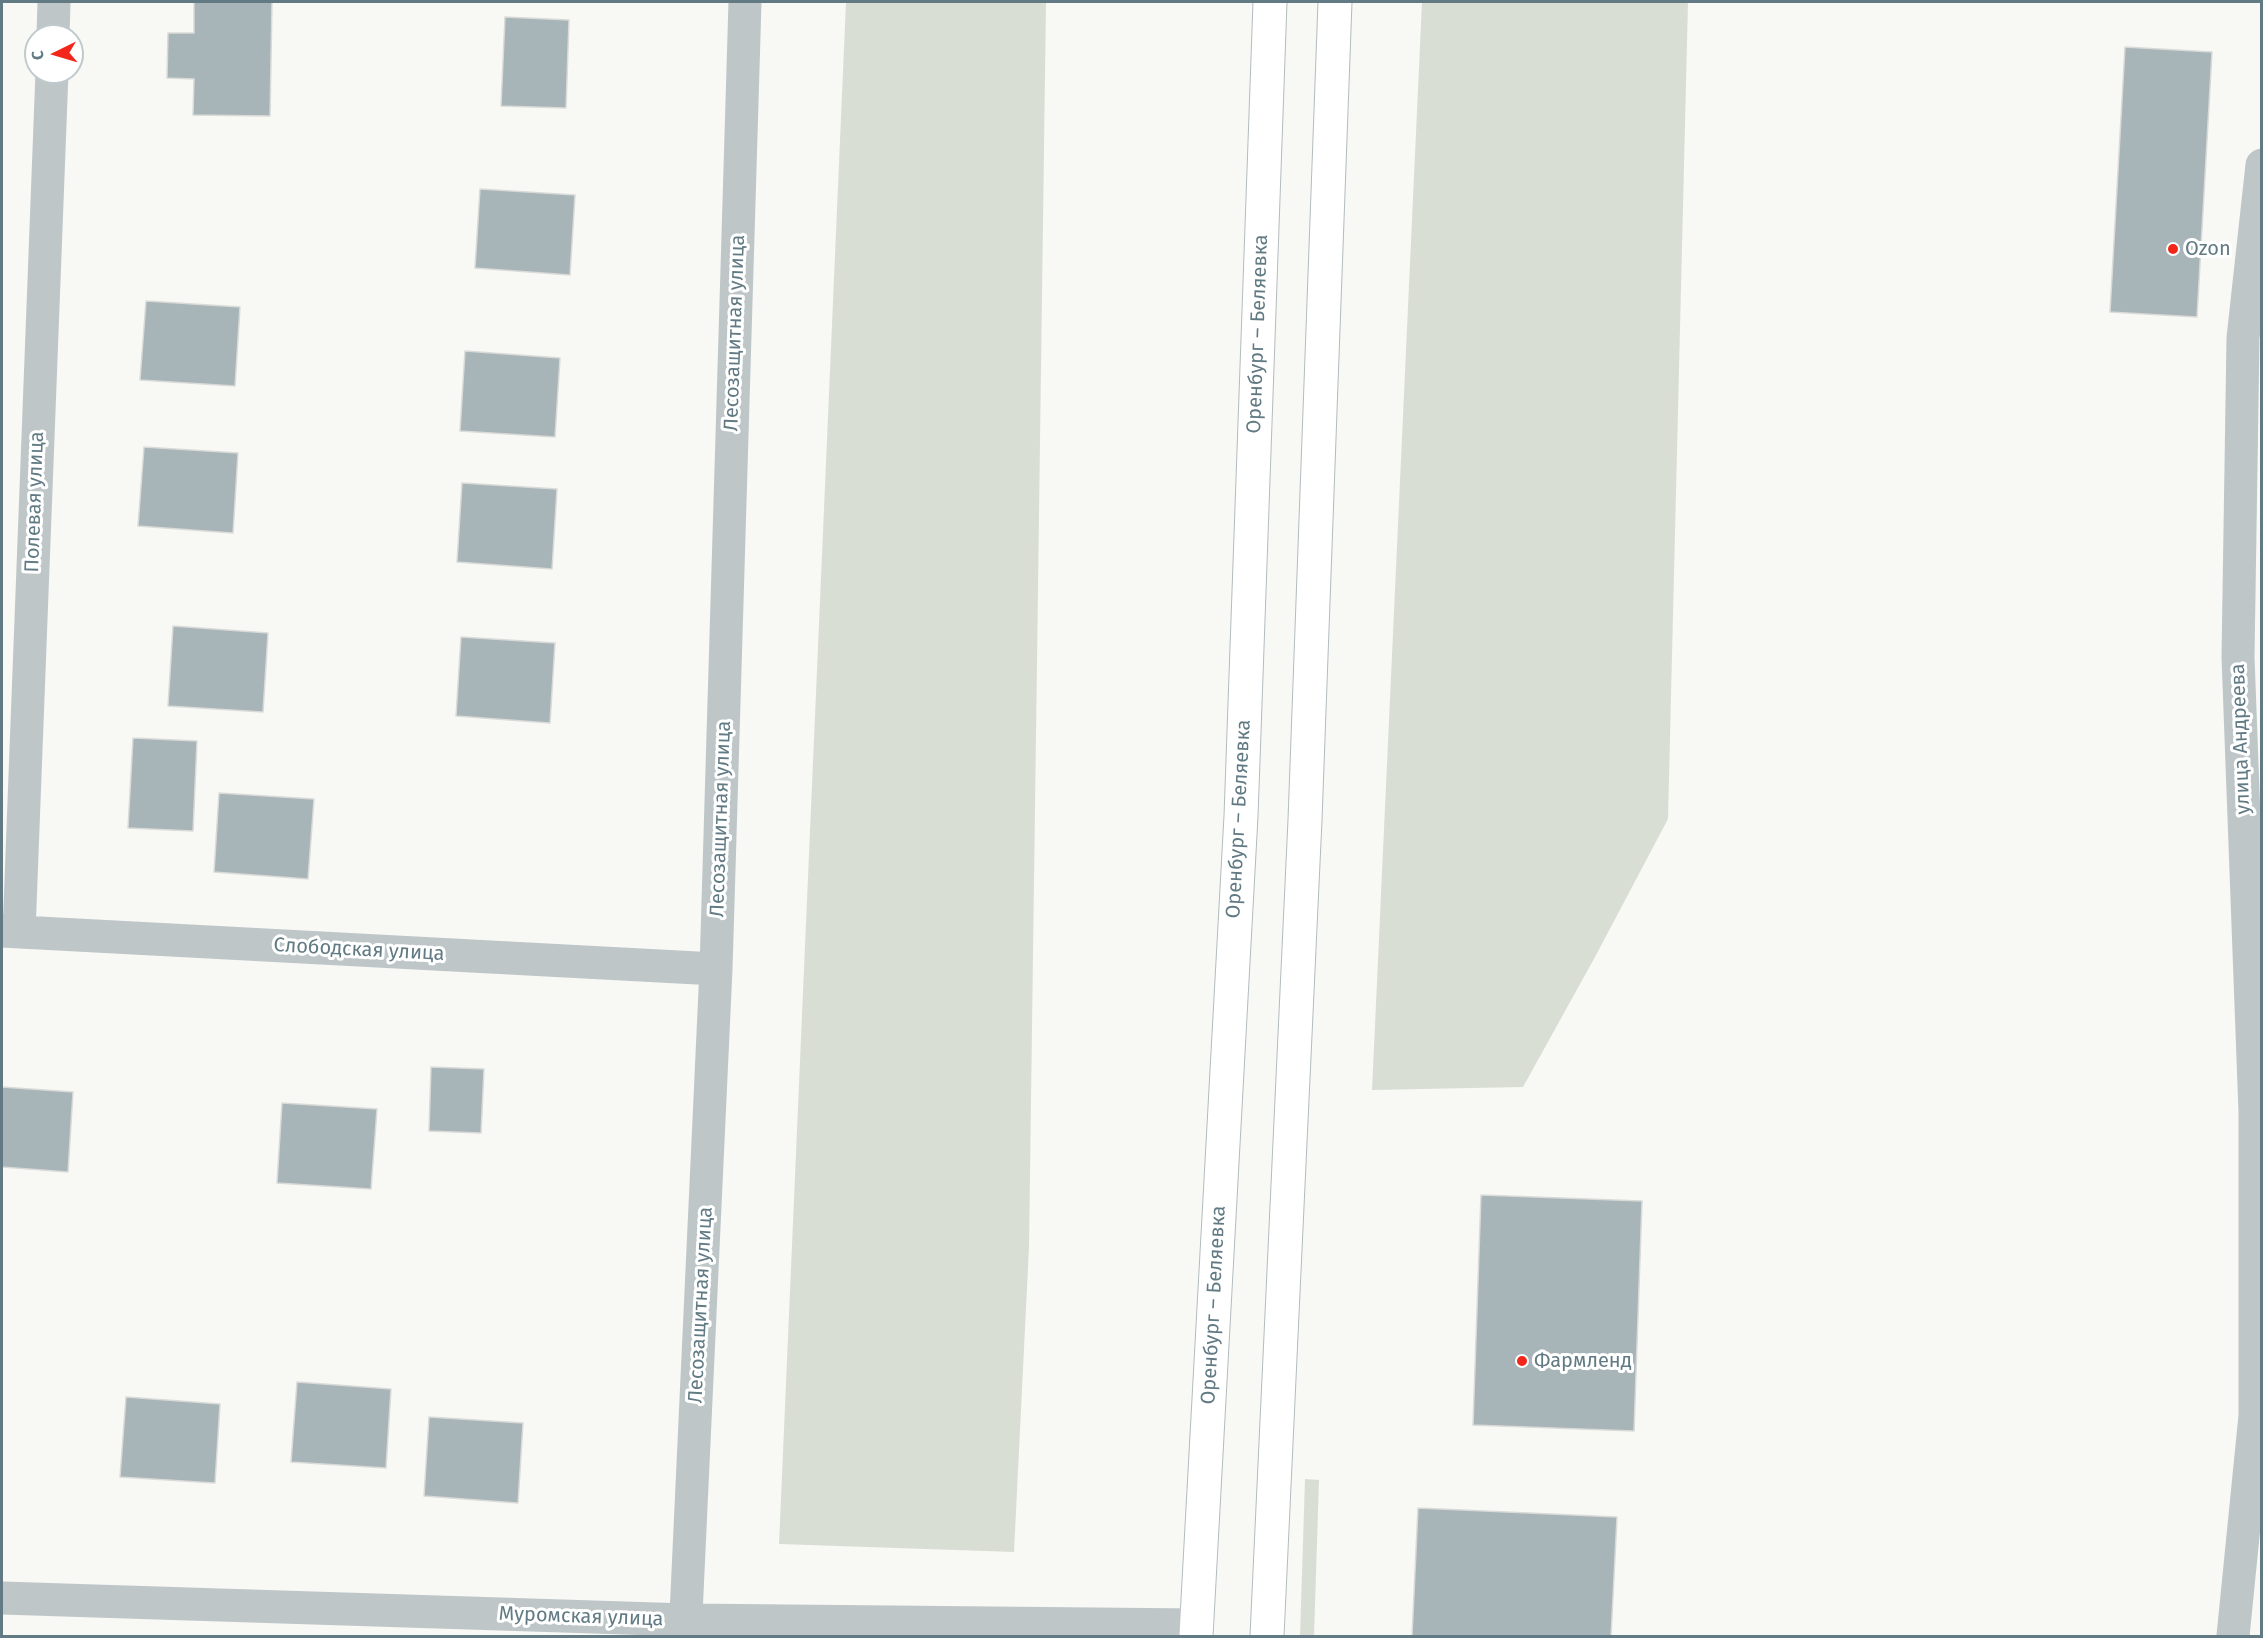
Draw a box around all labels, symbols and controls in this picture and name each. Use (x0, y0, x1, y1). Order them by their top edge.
north arrow (24, 24, 84, 84)
text: С (28, 50, 47, 61)
street label: Лесозащитная улица (720, 234, 750, 432)
street label: Оренбург – Беляевка (1243, 234, 1273, 434)
place label: Ozon (2185, 237, 2231, 261)
marker: Ozon (2166, 242, 2180, 256)
street label: Полевая улица (21, 431, 49, 573)
street label: улица Андреева (2226, 663, 2256, 815)
street label: Оренбург – Беляевка (1222, 719, 1256, 919)
street label: Лесозащитная улица (706, 720, 736, 918)
street label: Слободская улица (273, 934, 445, 966)
street label: Оренбург – Беляевка (1197, 1205, 1231, 1405)
street label: Лесозащитная улица (684, 1206, 718, 1404)
place label: Фармленд (1534, 1349, 1632, 1373)
marker: Фармленд (1515, 1354, 1529, 1368)
street label: Муромская улица (498, 1602, 664, 1632)

